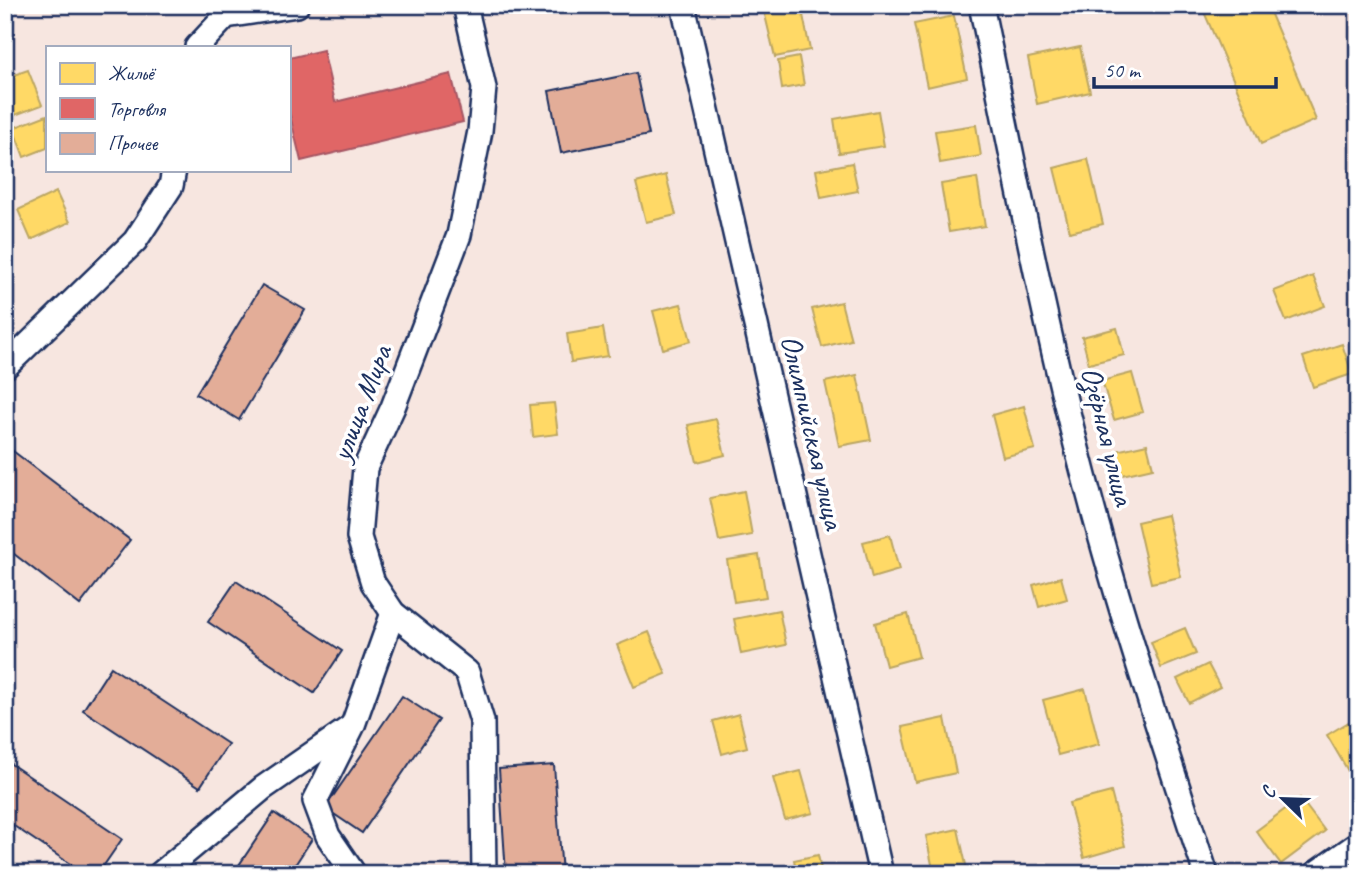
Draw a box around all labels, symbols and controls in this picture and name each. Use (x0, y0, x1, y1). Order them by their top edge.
legend (46, 46, 290, 172)
scale bar (1094, 46, 1276, 90)
text: 50 m (1104, 57, 1142, 83)
text: Жильё (108, 60, 157, 86)
text: Торговля (108, 96, 167, 122)
text: Прочее (108, 130, 159, 156)
street label: Олимпийская улица (772, 331, 854, 535)
street label: улица Мира (321, 338, 401, 468)
street label: Озёрная улица (1072, 363, 1144, 511)
north arrow (1248, 764, 1318, 834)
text: С (1255, 781, 1282, 802)

